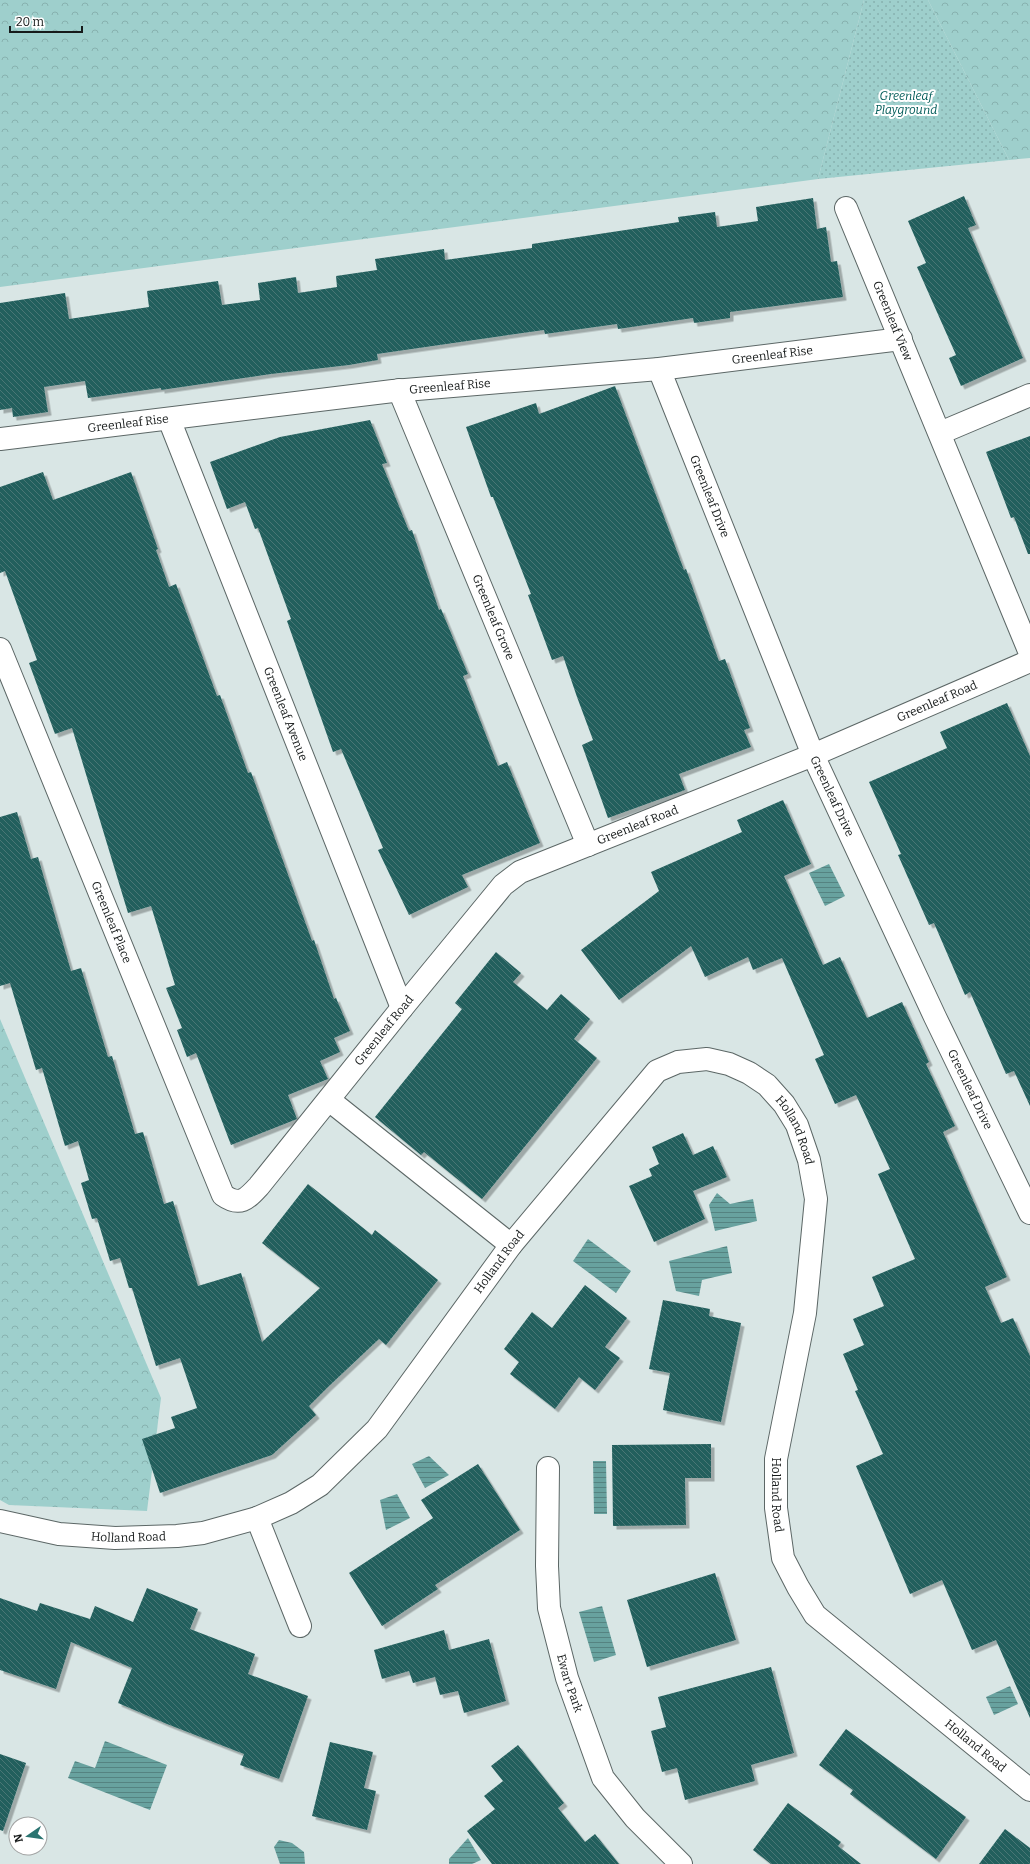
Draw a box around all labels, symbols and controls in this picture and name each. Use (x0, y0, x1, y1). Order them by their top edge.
scale bar (10, 8, 82, 34)
text: 20 m (16, 15, 45, 29)
park label: Greenleaf Playground (875, 89, 937, 117)
street label: Greenleaf View (870, 279, 916, 363)
street label: Greenleaf Rise (731, 343, 814, 367)
street label: Greenleaf Rise (409, 376, 491, 397)
street label: Greenleaf Rise (87, 411, 169, 435)
street label: Greenleaf Drive (687, 453, 732, 539)
street label: Greenleaf Grove (469, 572, 517, 662)
street label: Greenleaf Avenue (261, 665, 311, 763)
street label: Greenleaf Road (895, 678, 979, 725)
street label: Greenleaf Drive (807, 754, 857, 839)
street label: Greenleaf Road (595, 803, 680, 848)
street label: Greenleaf Place (89, 879, 135, 965)
street label: Greenleaf Road (351, 993, 416, 1068)
street label: Greenleaf Drive (945, 1047, 995, 1132)
street label: Holland Road (773, 1093, 817, 1166)
street label: Holland Road (471, 1228, 527, 1296)
street label: Holland Road (769, 1457, 786, 1533)
street label: Holland Road (91, 1529, 166, 1545)
street label: Ewart Park (554, 1652, 586, 1714)
street label: Holland Road (942, 1717, 1009, 1775)
north arrow (8, 1816, 48, 1856)
text: N (11, 1832, 26, 1844)

